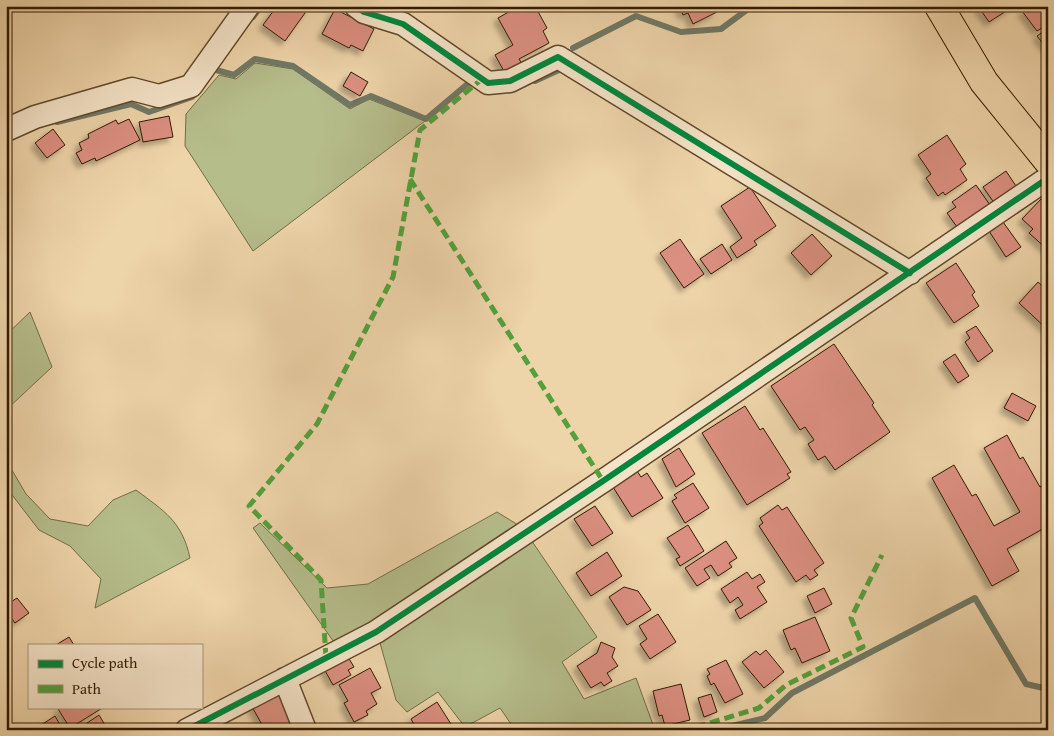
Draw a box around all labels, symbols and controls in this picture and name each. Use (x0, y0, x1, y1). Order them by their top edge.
legend (28, 644, 202, 708)
text: Cycle path (72, 652, 138, 673)
text: Path (72, 678, 101, 699)

